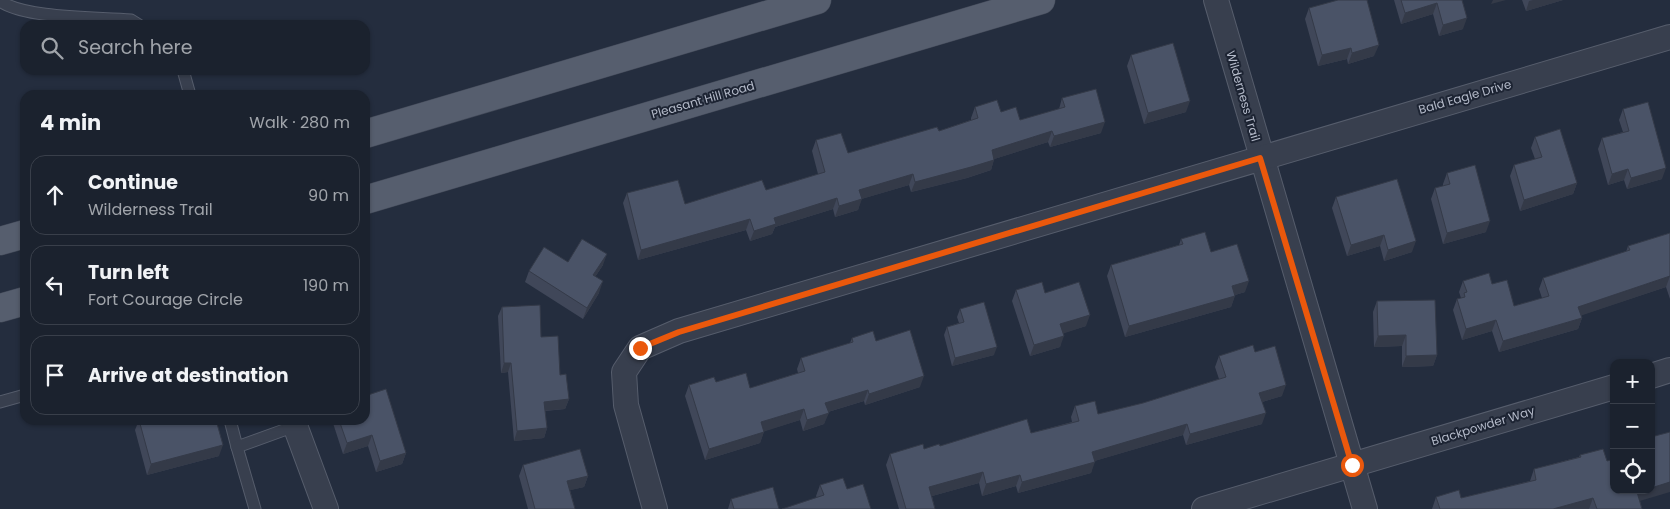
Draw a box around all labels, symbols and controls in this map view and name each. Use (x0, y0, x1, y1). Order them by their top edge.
search box (20, 20, 370, 75)
icon: search (38, 34, 66, 62)
text: Search here (78, 34, 192, 61)
street label: Wilderness Trail (1222, 49, 1265, 143)
street label: Bald Eagle Drive (1416, 75, 1513, 118)
street label: Pleasant Hill Road (649, 77, 756, 122)
text: 4 min (40, 108, 101, 137)
text: Walk · 280 m (249, 111, 350, 134)
text: Continue (88, 169, 178, 196)
icon: ahead (41, 181, 69, 209)
text: 90 m (308, 184, 349, 207)
text: Wilderness Trail (88, 198, 213, 221)
text: Turn left (88, 259, 169, 286)
icon: left (41, 271, 69, 299)
text: 190 m (303, 274, 349, 297)
text: Fort Courage Circle (88, 288, 243, 311)
route end (629, 337, 652, 360)
map controls (1610, 359, 1655, 494)
button: + (1610, 359, 1655, 404)
icon: arrive (41, 361, 69, 389)
text: Arrive at destination (88, 362, 289, 389)
street label: Blackpowder Way (1429, 402, 1537, 449)
button: − (1610, 404, 1655, 449)
button: locate (1610, 449, 1655, 494)
route start (1341, 454, 1364, 477)

